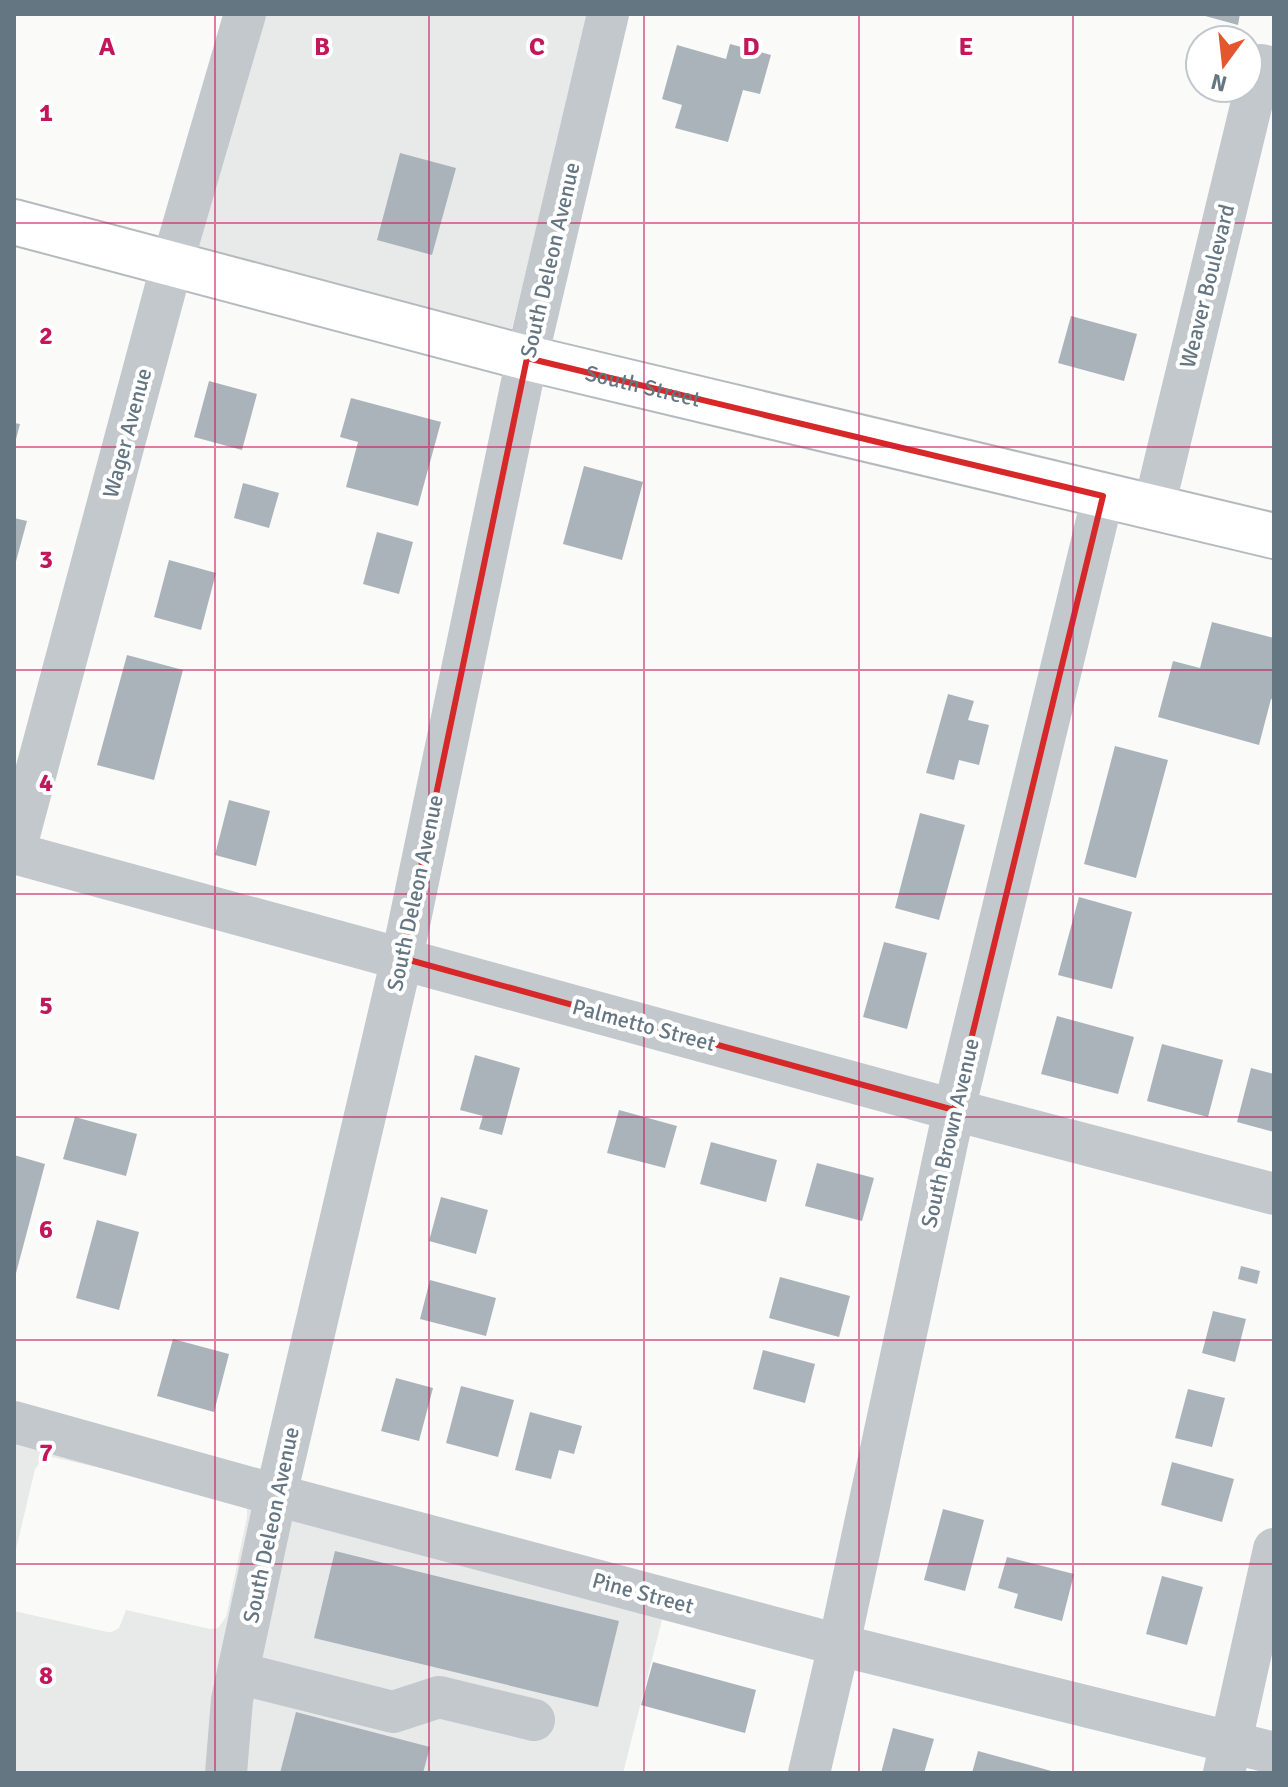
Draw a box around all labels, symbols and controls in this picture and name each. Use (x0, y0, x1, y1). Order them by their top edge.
north arrow (1184, 24, 1264, 104)
text: A (99, 31, 116, 63)
text: B (314, 31, 330, 63)
text: C (529, 31, 545, 63)
text: D (742, 31, 760, 63)
text: E (959, 31, 973, 63)
text: N (1208, 68, 1230, 98)
text: 1 (39, 97, 53, 129)
street label: South Deleon Avenue (514, 160, 586, 360)
street label: Weaver Boulevard (1174, 201, 1240, 371)
text: 2 (39, 320, 53, 352)
street label: South Street (583, 359, 704, 412)
street label: Wager Avenue (97, 365, 157, 501)
text: 3 (39, 544, 53, 576)
text: 4 (39, 767, 53, 799)
street label: South Deleon Avenue (381, 792, 449, 994)
text: 5 (39, 990, 53, 1022)
street label: Palmetto Street (570, 993, 719, 1057)
street label: South Brown Avenue (915, 1036, 985, 1230)
text: 6 (39, 1214, 53, 1246)
street label: South Deleon Avenue (237, 1424, 305, 1626)
text: 7 (39, 1437, 53, 1469)
street label: Pine Street (589, 1567, 697, 1620)
text: 8 (39, 1660, 53, 1692)

